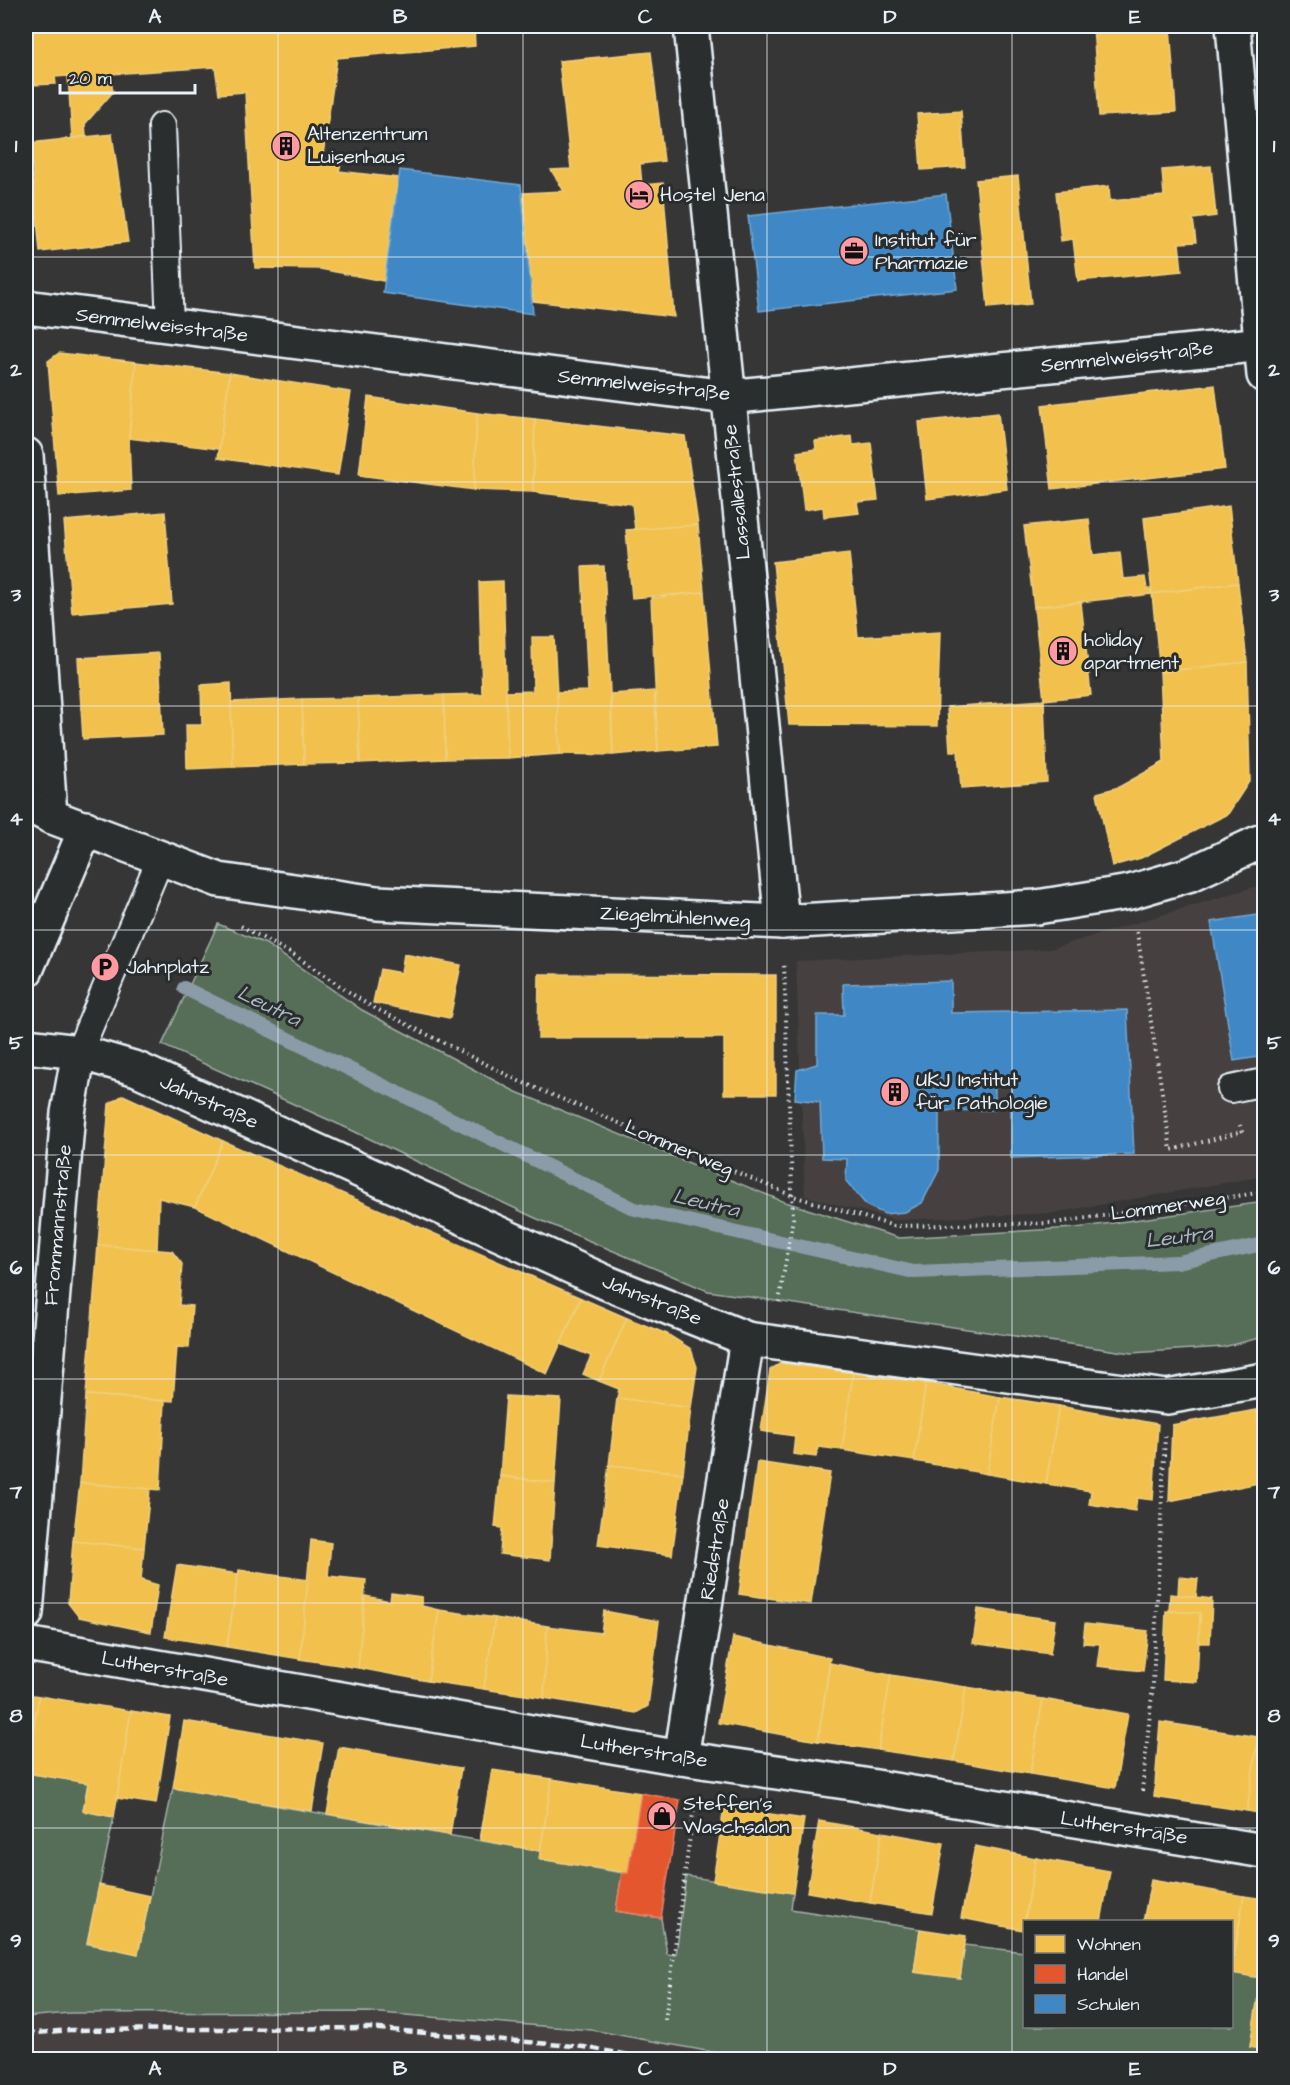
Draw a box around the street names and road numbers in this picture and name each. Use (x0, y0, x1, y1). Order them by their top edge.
street label: Semmelweisstraße (74, 301, 250, 349)
street label: Semmelweisstraße (1039, 334, 1215, 380)
street label: Semmelweisstraße (556, 362, 732, 408)
street label: Lassallestraße (716, 423, 758, 561)
street label: Ziegelmühlenweg (599, 899, 751, 936)
street label: Jahnstraße (155, 1068, 263, 1136)
street label: Lommerweg (620, 1113, 738, 1184)
street label: Frommannstraße (37, 1143, 79, 1307)
street label: Lommerweg (1109, 1184, 1227, 1229)
street label: Jahnstraße (598, 1267, 706, 1333)
street label: Riedstraße (693, 1496, 737, 1602)
street label: Lutherstraße (99, 1644, 231, 1694)
street label: Lutherstraße (578, 1727, 710, 1775)
street label: Lutherstraße (1058, 1804, 1190, 1852)

